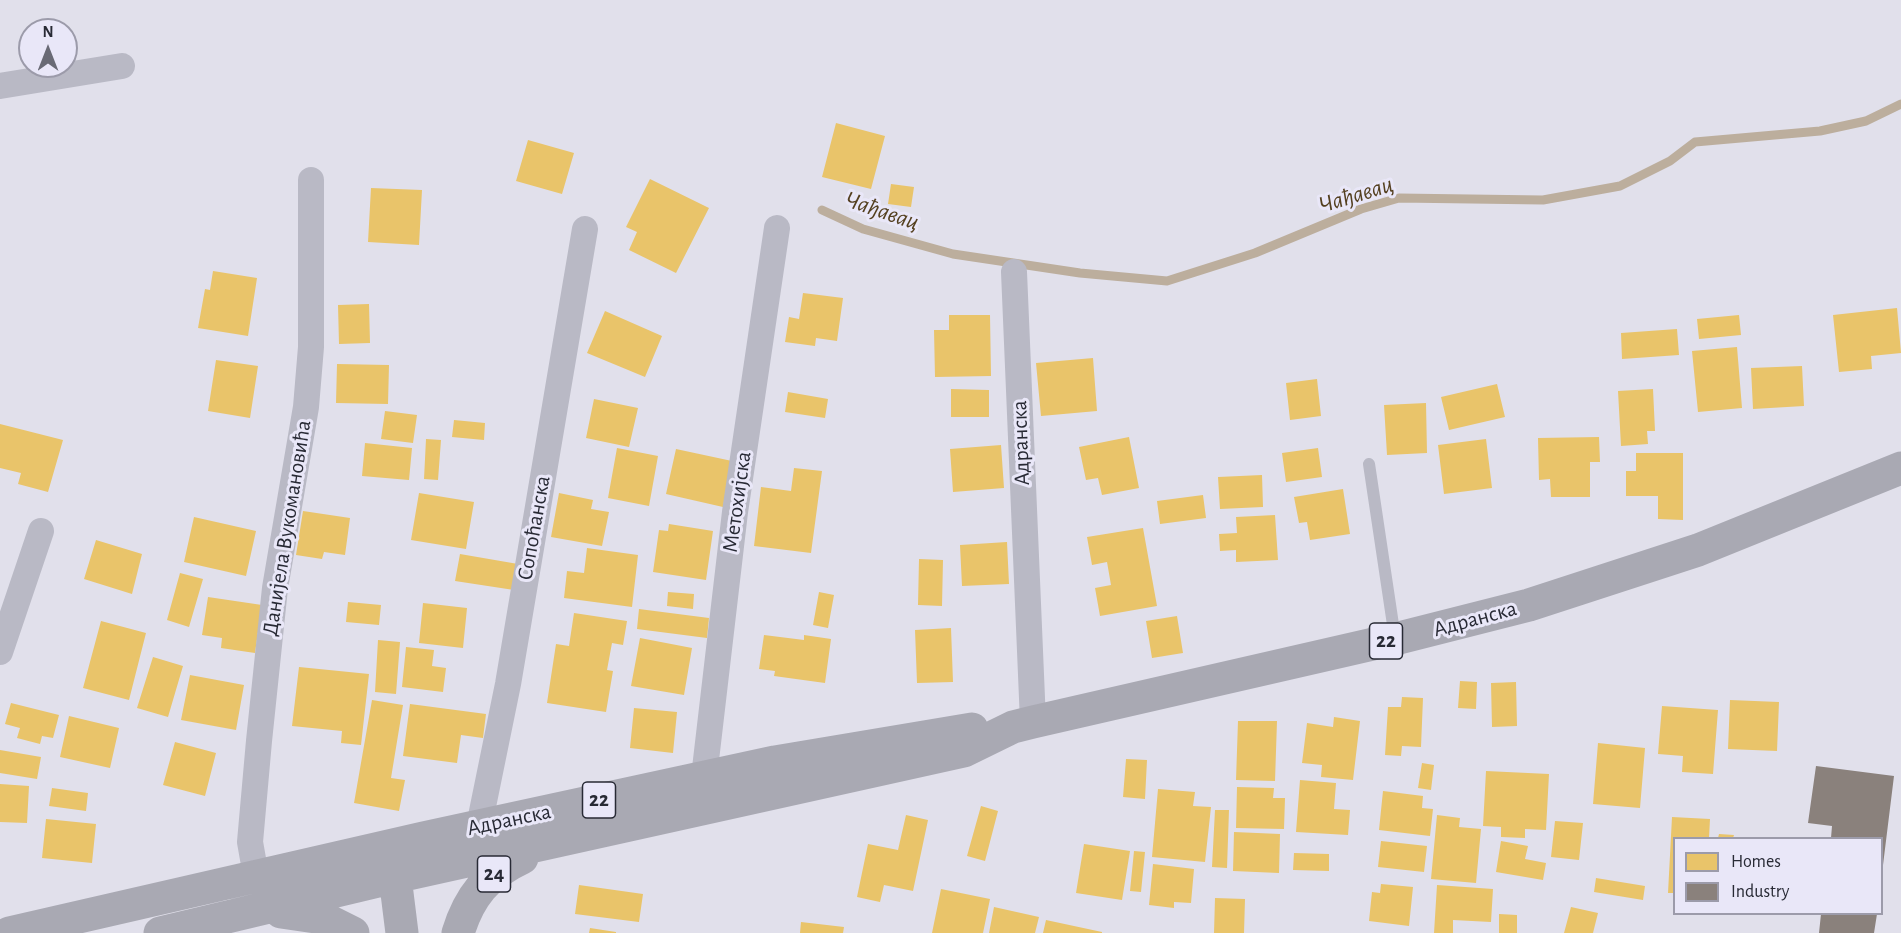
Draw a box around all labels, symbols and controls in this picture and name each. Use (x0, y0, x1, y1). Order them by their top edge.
north arrow (18, 18, 78, 78)
text: N (42, 24, 54, 40)
water label: Чађавац (1315, 170, 1397, 220)
water label: Чађавац (841, 185, 923, 237)
street label: Адранска (1006, 400, 1036, 486)
street label: Данијела Вукомановића (257, 418, 317, 638)
street label: Метохијска (717, 450, 757, 554)
street label: Сопоћанска (512, 474, 556, 582)
street label: Адранска (1430, 595, 1520, 643)
road number: 22 (1370, 623, 1402, 659)
road number: 22 (582, 782, 616, 818)
street label: Адранска (465, 798, 553, 842)
legend (1673, 837, 1883, 915)
text: Homes (1731, 853, 1781, 871)
road number: 24 (478, 856, 510, 892)
text: Industry (1731, 883, 1790, 901)

